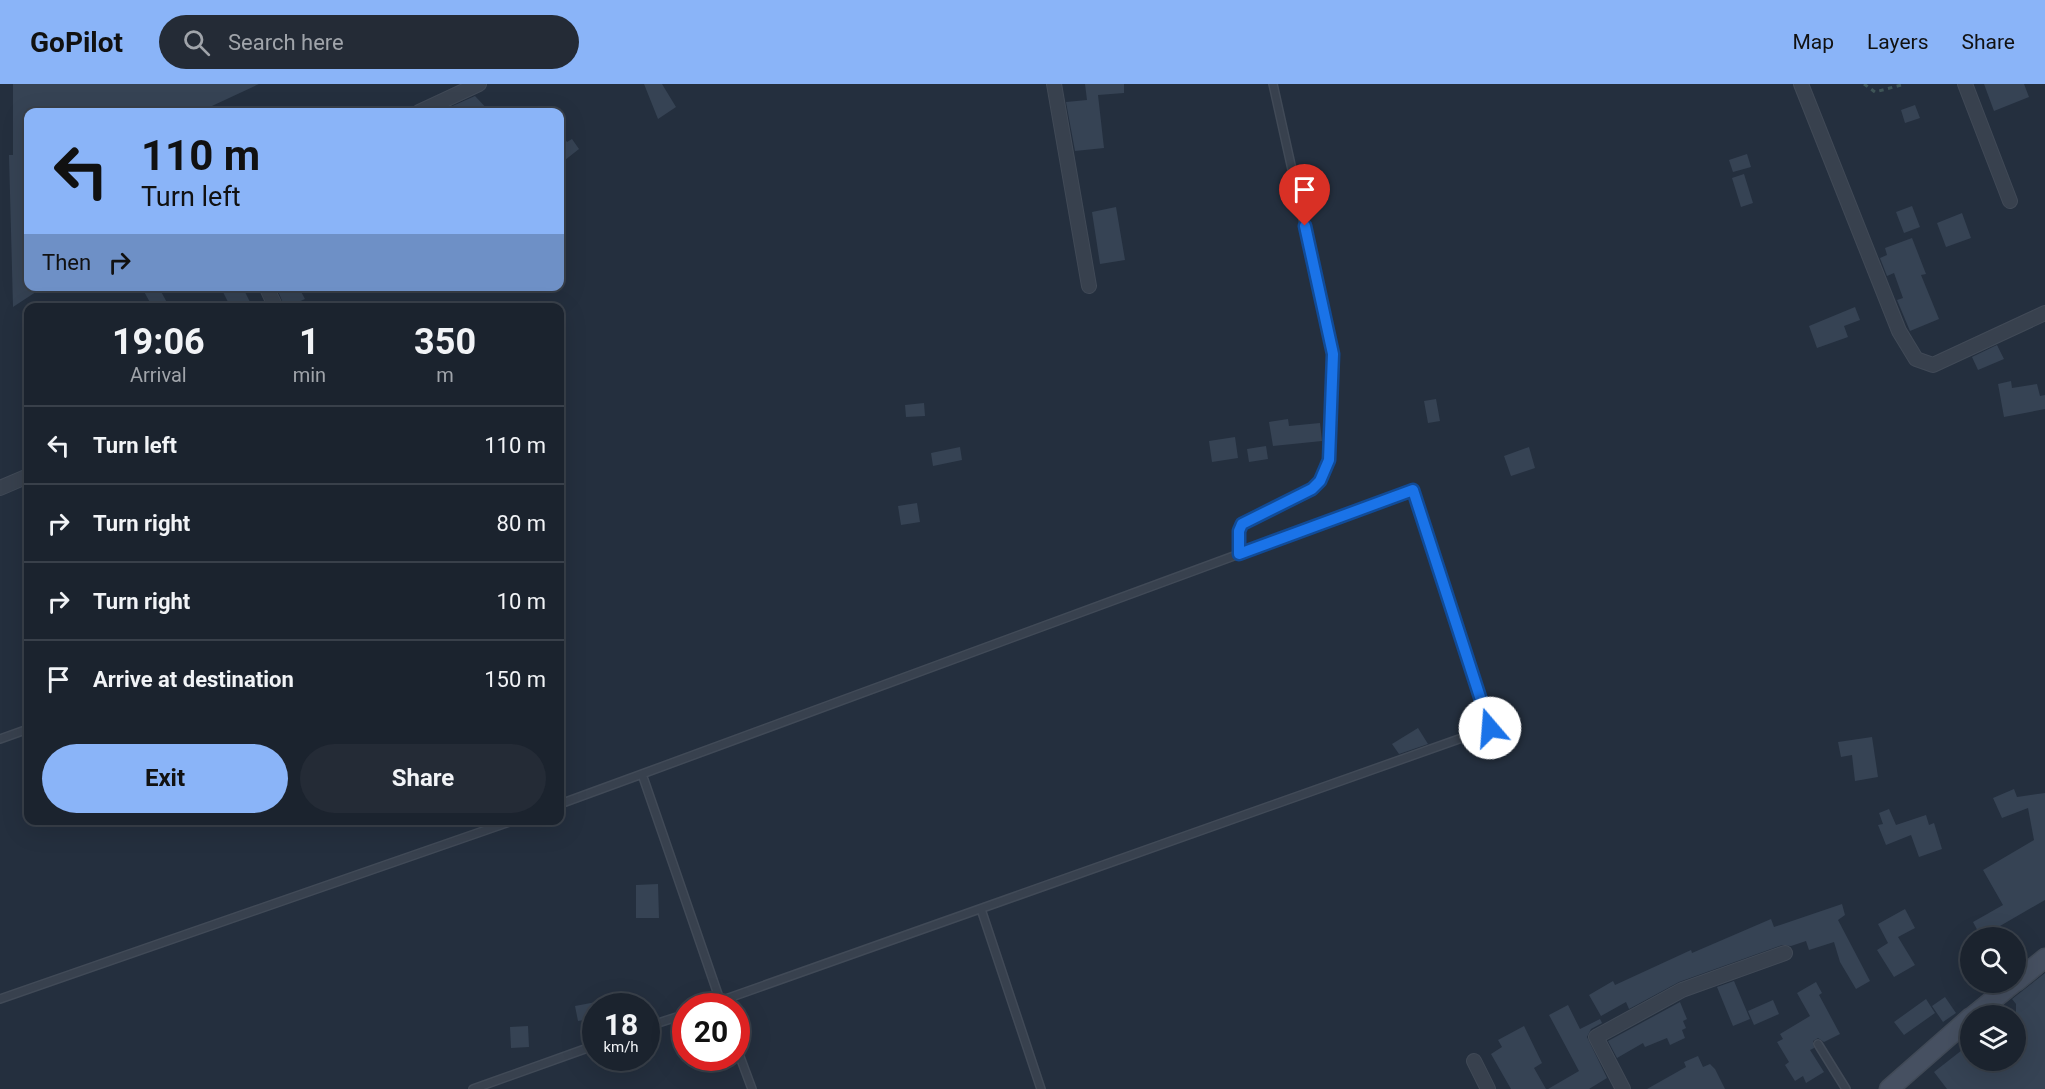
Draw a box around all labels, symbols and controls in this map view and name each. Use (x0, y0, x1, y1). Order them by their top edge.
search box (159, 15, 579, 69)
text: GoPilot (30, 26, 123, 59)
icon: search (180, 26, 213, 59)
text: Search here (228, 30, 344, 55)
text: Map (1792, 30, 1834, 54)
text: Layers (1867, 30, 1928, 54)
text: Share (1961, 30, 2015, 54)
text: 110 m (141, 131, 260, 180)
icon: left (42, 132, 120, 210)
pin (1279, 164, 1330, 226)
icon: arrive (1288, 173, 1321, 206)
text: Turn left (141, 181, 241, 213)
icon: right (103, 246, 136, 279)
text: Then (42, 250, 91, 275)
text: 19:06 (112, 321, 205, 363)
text: 1 (299, 321, 320, 363)
text: 350 (414, 321, 476, 363)
text: Arrival (130, 363, 187, 387)
text: min (293, 363, 326, 387)
text: m (436, 363, 454, 387)
icon: left (42, 429, 75, 462)
text: Turn left (93, 433, 177, 458)
text: 110 m (484, 433, 546, 458)
icon: right (42, 507, 75, 540)
text: Turn right (93, 511, 190, 536)
text: 80 m (497, 511, 546, 536)
icon: right (42, 585, 75, 618)
text: Turn right (93, 589, 190, 614)
text: 10 m (497, 589, 546, 614)
icon: arrive (42, 663, 75, 696)
text: Arrive at destination (93, 667, 294, 692)
text: 150 m (484, 667, 546, 692)
position arrow (1458, 696, 1522, 760)
button: Exit (42, 744, 288, 813)
button: Share (300, 744, 546, 813)
map controls (1960, 927, 2026, 1071)
button: search (1960, 927, 2026, 993)
speed limit sign: 20 (672, 993, 750, 1071)
button: layers (1960, 1005, 2026, 1071)
text: 18 (604, 1007, 638, 1042)
text: km/h (603, 1038, 639, 1056)

